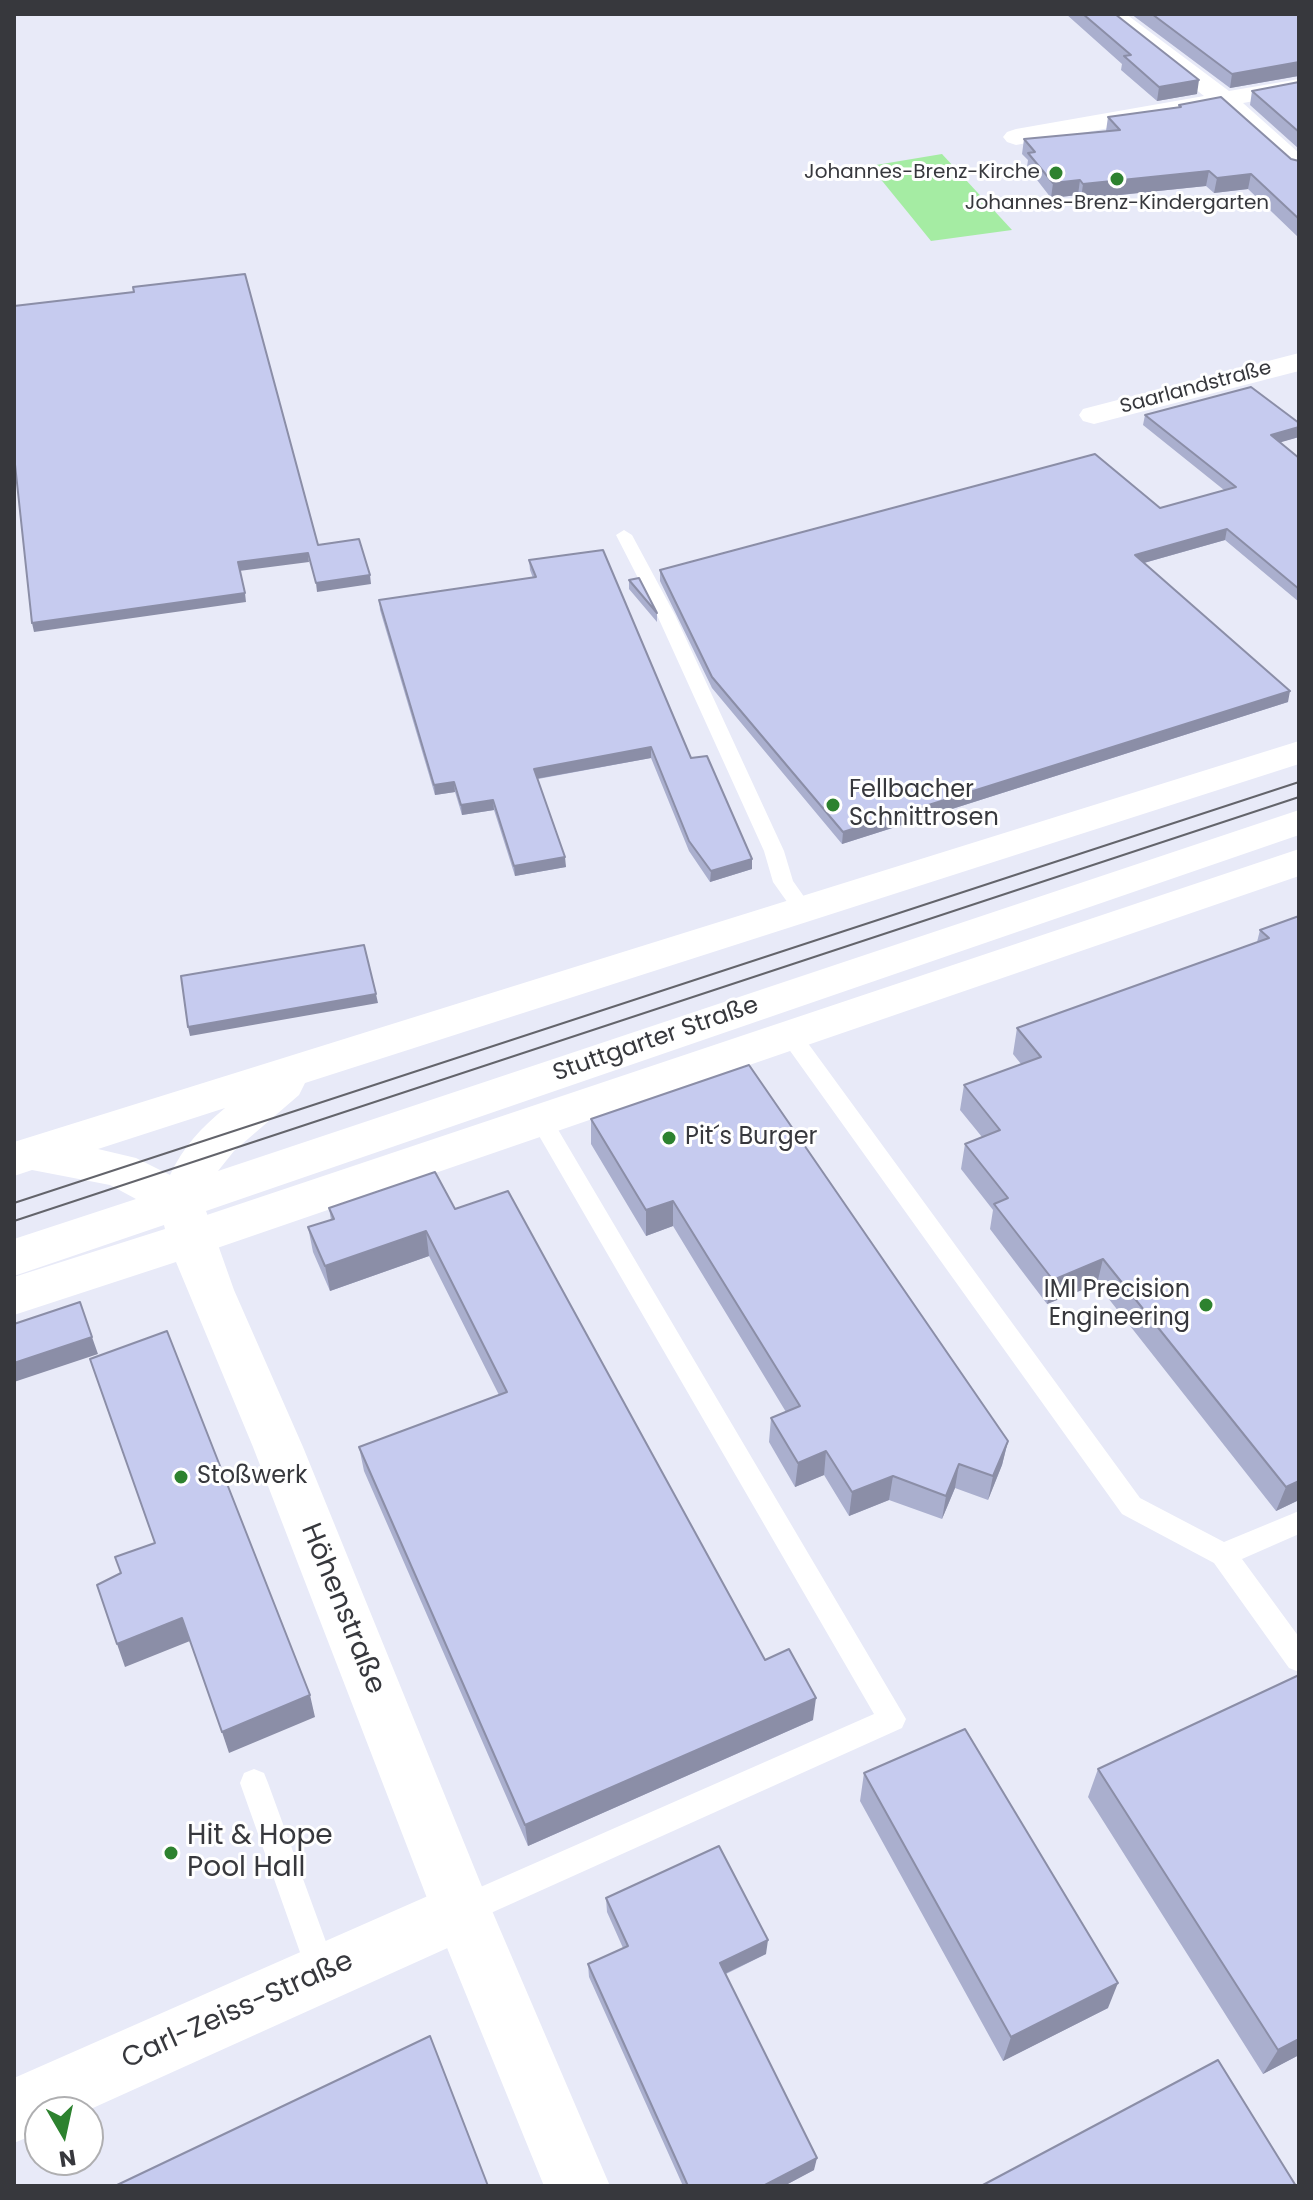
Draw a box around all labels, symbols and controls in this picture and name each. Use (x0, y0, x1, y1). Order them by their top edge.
place label: Johannes-Brenz-Kirche (804, 161, 1040, 185)
marker: Johannes-Brenz-Kirche (1047, 164, 1065, 182)
marker: Johannes-Brenz-Kindergarten (1108, 170, 1126, 188)
place label: Johannes-Brenz-Kindergarten (965, 192, 1269, 216)
street label: Saarlandstraße (1118, 356, 1274, 420)
place label: Fellbacher Schnittrosen (849, 777, 999, 833)
marker: Fellbacher Schnittrosen (824, 796, 842, 814)
street label: Stuttgarter Straße (550, 991, 762, 1089)
place label: Pit´s Burger (685, 1124, 817, 1152)
marker: Pit´s Burger (660, 1129, 678, 1147)
place label: IMI Precision Engineering (1044, 1277, 1190, 1333)
marker: IMI Precision Engineering (1197, 1296, 1215, 1314)
place label: Stoßwerk (197, 1463, 307, 1491)
marker: Stoßwerk (172, 1468, 190, 1486)
street label: Höhenstraße (293, 1519, 391, 1699)
place label: Hit & Hope Pool Hall (187, 1820, 333, 1886)
marker: Hit & Hope Pool Hall (162, 1844, 180, 1862)
street label: Carl-Zeiss-Straße (117, 1945, 359, 2077)
north arrow (24, 2096, 104, 2176)
text: N (57, 2142, 78, 2175)

